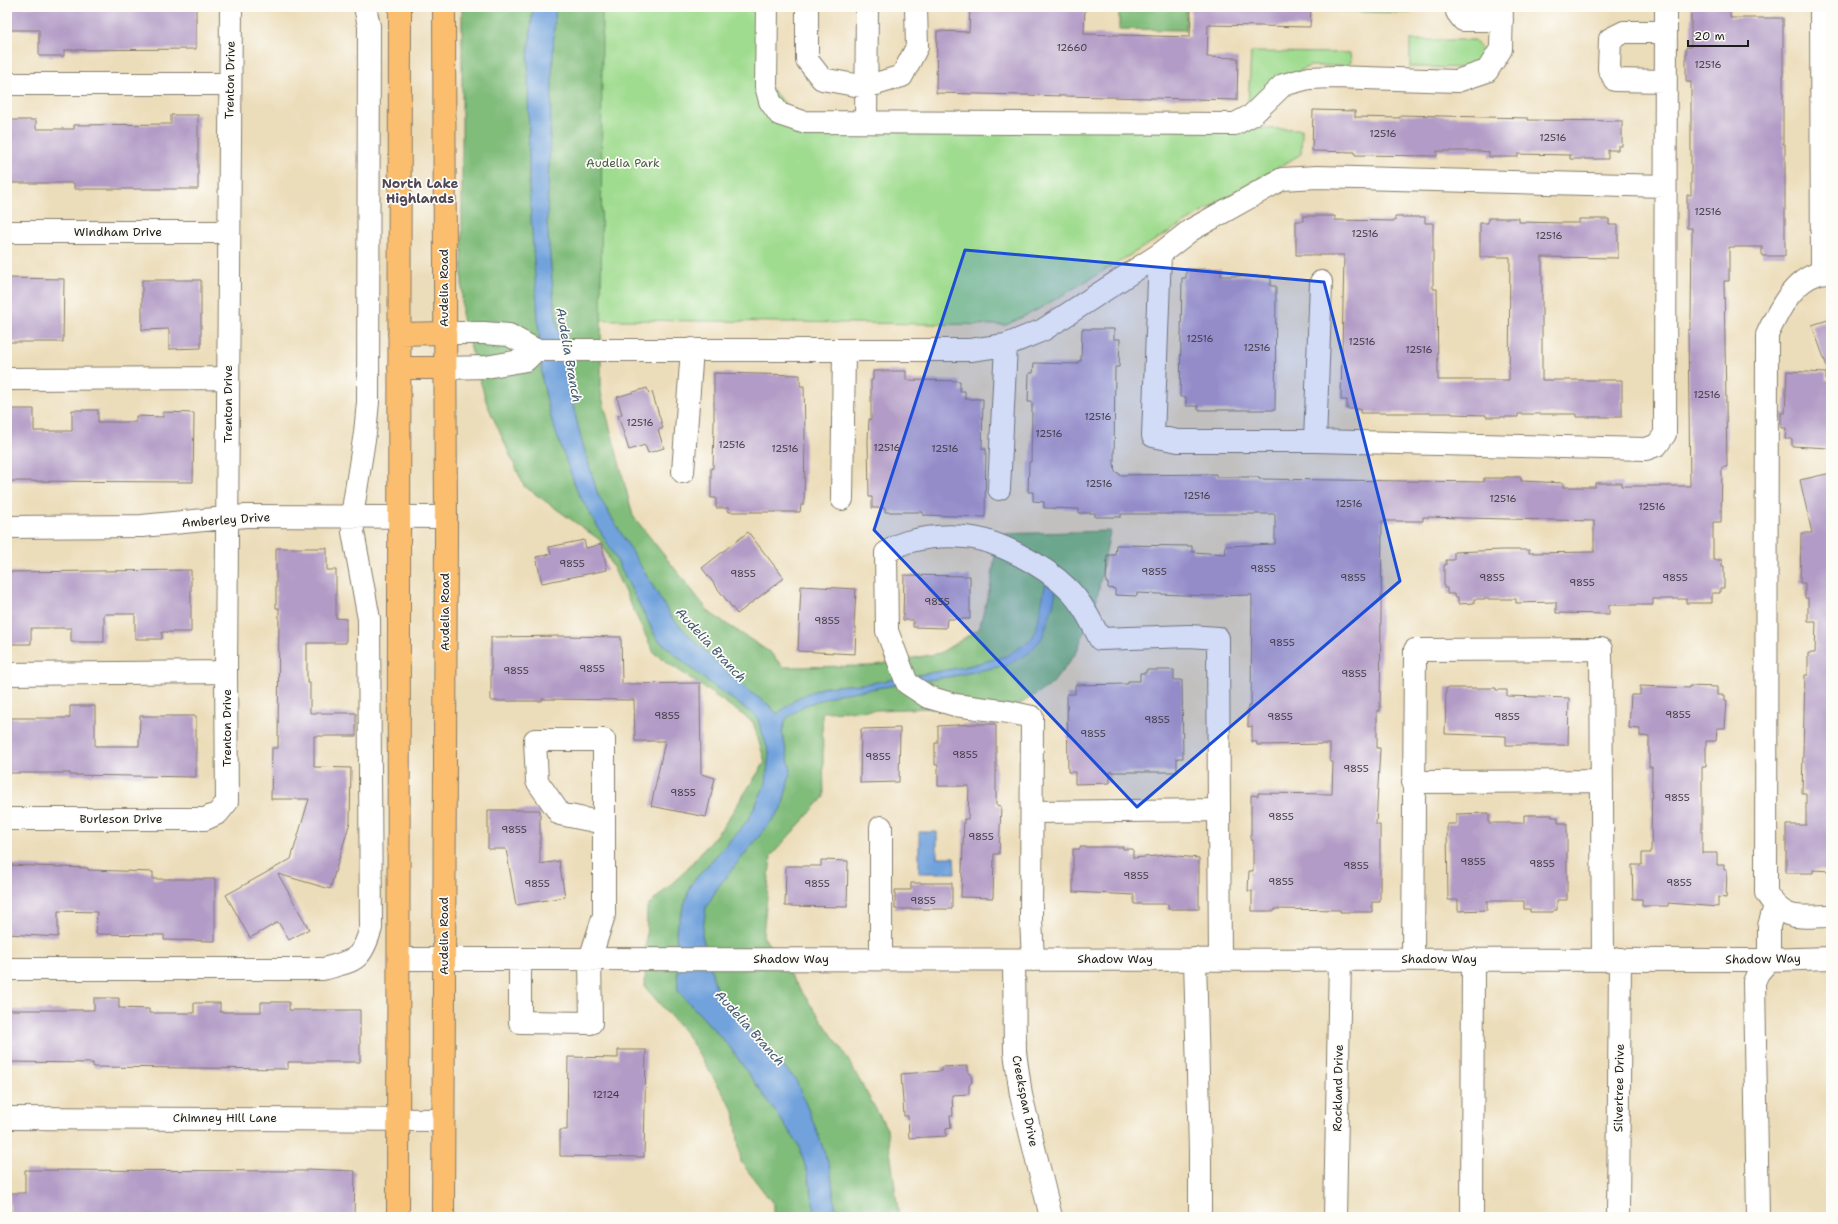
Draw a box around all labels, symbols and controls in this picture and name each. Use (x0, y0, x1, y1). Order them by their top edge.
scale bar (1688, 22, 1748, 48)
text: 20 m (1694, 28, 1725, 44)
street label: Trenton Drive (221, 41, 239, 119)
house number: 12660 (1057, 41, 1087, 54)
house number: 12516 (1694, 58, 1722, 71)
house number: 12516 (1369, 127, 1397, 140)
house number: 12516 (1539, 131, 1567, 144)
park label: Audelia Park (586, 155, 660, 171)
district label: North Lake Highlands (382, 175, 459, 207)
house number: 12516 (1694, 205, 1722, 218)
street label: Windham Drive (74, 224, 162, 240)
house number: 12516 (1351, 227, 1379, 240)
house number: 12516 (1535, 229, 1563, 242)
street label: Audelia Road (436, 249, 452, 327)
water label: Audelia Branch (552, 306, 586, 404)
house number: 12516 (1186, 332, 1214, 345)
house number: 12516 (1348, 335, 1376, 348)
house number: 12516 (1243, 341, 1271, 354)
house number: 12516 (1405, 343, 1433, 356)
street label: Trenton Drive (220, 365, 236, 443)
house number: 12516 (1693, 388, 1721, 401)
house number: 12516 (1084, 410, 1112, 423)
house number: 12516 (626, 416, 654, 429)
house number: 12516 (1035, 427, 1063, 440)
house number: 12516 (718, 438, 746, 451)
house number: 12516 (873, 441, 901, 454)
house number: 12516 (771, 442, 799, 455)
house number: 12516 (931, 442, 959, 455)
house number: 12516 (1085, 477, 1113, 490)
house number: 12516 (1183, 489, 1211, 502)
house number: 12516 (1489, 492, 1517, 505)
house number: 12516 (1335, 497, 1363, 510)
house number: 12516 (1638, 500, 1666, 513)
street label: Amberley Drive (181, 509, 271, 531)
house number: 9855 (559, 557, 585, 570)
house number: 9855 (1250, 562, 1276, 575)
house number: 9855 (1141, 565, 1167, 578)
house number: 9855 (730, 567, 756, 580)
house number: 9855 (1340, 571, 1366, 584)
house number: 9855 (1479, 571, 1505, 584)
house number: 9855 (1662, 571, 1688, 584)
street label: Audelia Road (437, 573, 453, 651)
house number: 9855 (1569, 576, 1595, 589)
house number: 9855 (924, 595, 950, 608)
water label: Audelia Branch (672, 604, 750, 686)
house number: 9855 (814, 614, 840, 627)
house number: 9855 (1269, 636, 1295, 649)
house number: 9855 (579, 662, 605, 675)
house number: 9855 (503, 664, 529, 677)
house number: 9855 (1341, 667, 1367, 680)
street label: Trenton Drive (219, 689, 235, 767)
house number: 9855 (1665, 708, 1691, 721)
house number: 9855 (654, 709, 680, 722)
house number: 9855 (1267, 710, 1293, 723)
house number: 9855 (1494, 710, 1520, 723)
house number: 9855 (1144, 713, 1170, 726)
house number: 9855 (1080, 727, 1106, 740)
house number: 9855 (952, 748, 978, 761)
house number: 9855 (865, 750, 891, 763)
house number: 9855 (1343, 762, 1369, 775)
house number: 9855 (670, 786, 696, 799)
house number: 9855 (1664, 791, 1690, 804)
house number: 9855 (1268, 810, 1294, 823)
street label: Burleson Drive (79, 811, 163, 827)
house number: 9855 (501, 823, 527, 836)
house number: 9855 (968, 830, 994, 843)
house number: 9855 (1460, 855, 1486, 868)
house number: 9855 (1529, 857, 1555, 870)
house number: 9855 (1343, 859, 1369, 872)
house number: 9855 (1123, 869, 1149, 882)
house number: 9855 (1268, 875, 1294, 888)
house number: 9855 (1666, 876, 1692, 889)
house number: 9855 (524, 877, 550, 890)
house number: 9855 (804, 877, 830, 890)
house number: 9855 (910, 894, 936, 907)
street label: Audelia Road (436, 897, 452, 975)
street label: Shadow Way (1725, 950, 1801, 968)
street label: Shadow Way (753, 951, 829, 967)
street label: Shadow Way (1077, 951, 1153, 967)
street label: Shadow Way (1401, 951, 1477, 967)
water label: Audelia Branch (711, 987, 789, 1069)
street label: Silvertree Drive (1610, 1043, 1628, 1132)
street label: Rockland Drive (1329, 1044, 1347, 1132)
street label: Creekspan Drive (1008, 1054, 1042, 1148)
house number: 12124 (592, 1088, 620, 1101)
street label: Chimney Hill Lane (173, 1110, 277, 1126)

